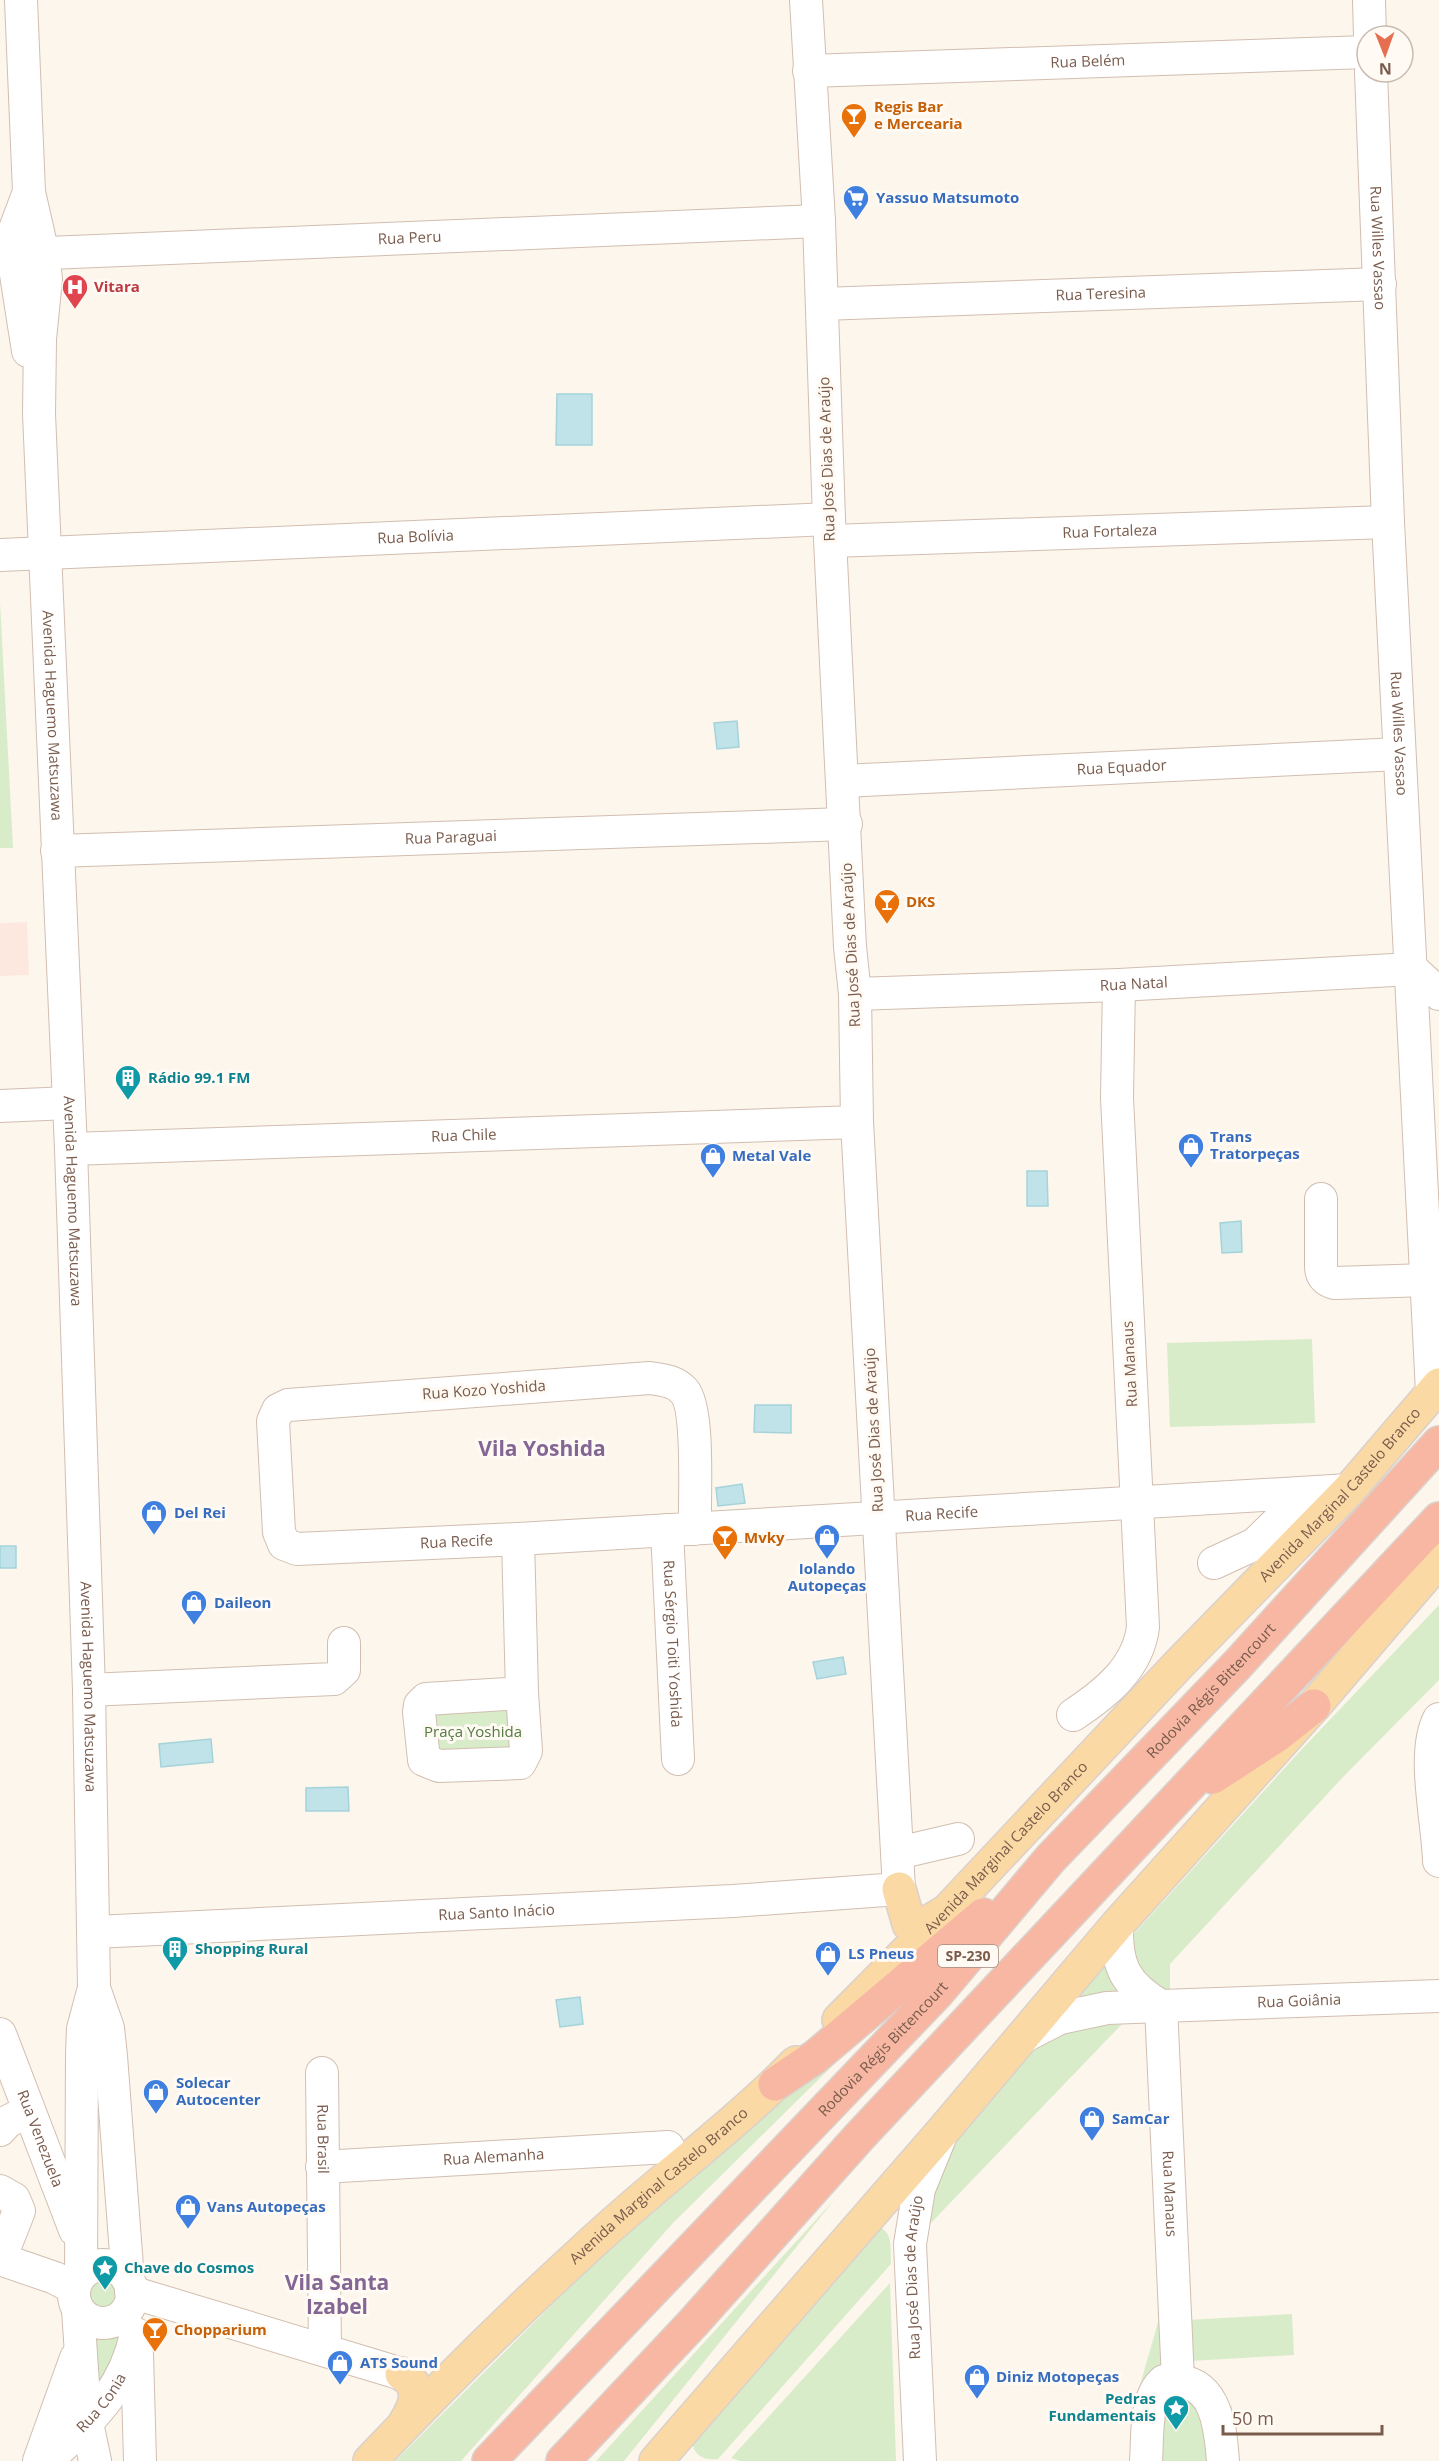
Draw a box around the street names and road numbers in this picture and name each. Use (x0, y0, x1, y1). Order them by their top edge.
street label: Rua Belém (1050, 49, 1126, 72)
street label: Rua Willes Vassao (1366, 185, 1391, 310)
street label: Rua Peru (377, 226, 442, 248)
street label: Rua Teresina (1055, 281, 1146, 305)
street label: Rua José Dias de Araújo (813, 376, 839, 542)
street label: Rua Fortaleza (1062, 519, 1158, 542)
street label: Rua Bolívia (377, 524, 454, 548)
street label: Avenida Haguemo Matsuzawa (39, 610, 68, 821)
street label: Rua Willes Vassao (1387, 671, 1413, 796)
street label: Rua Equador (1076, 754, 1167, 779)
street label: Rua Paraguai (404, 825, 497, 848)
street label: Rua José Dias de Araújo (836, 862, 864, 1028)
street label: Rua Natal (1100, 971, 1168, 995)
street label: Avenida Haguemo Matsuzawa (60, 1095, 87, 1307)
street label: Rua Chile (431, 1123, 497, 1146)
street label: Rua Manaus (1117, 1320, 1141, 1408)
street label: Rua José Dias de Araújo (859, 1347, 887, 1513)
street label: Rua Kozo Yoshida (421, 1375, 546, 1403)
street label: Avenida Marginal Castelo Branco (1254, 1403, 1424, 1585)
street label: Rua Recife (905, 1501, 979, 1525)
street label: Rua Recife (420, 1529, 493, 1552)
street label: Rua Sérgio Toiti Yoshida (659, 1560, 687, 1728)
street label: Avenida Haguemo Matsuzawa (76, 1581, 102, 1792)
street label: Rodovia Régis Bittencourt (1141, 1618, 1279, 1762)
street label: Avenida Marginal Castelo Branco (919, 1757, 1092, 1938)
street label: Rua Santo Inácio (438, 1899, 555, 1924)
road number: SP-230 (938, 1945, 998, 1967)
street label: Rodovia Régis Bittencourt (813, 1977, 952, 2120)
street label: Rua Goiânia (1257, 1989, 1342, 2012)
street label: Rua Venezuela (13, 2087, 69, 2190)
street label: Avenida Marginal Castelo Branco (564, 2102, 752, 2268)
street label: Rua Brasil (313, 2104, 334, 2174)
street label: Rua Alemanha (442, 2143, 545, 2169)
street label: Rua Manaus (1159, 2150, 1182, 2237)
street label: Rua José Dias de Araújo (899, 2194, 927, 2360)
street label: Rua Conia (71, 2369, 130, 2436)

